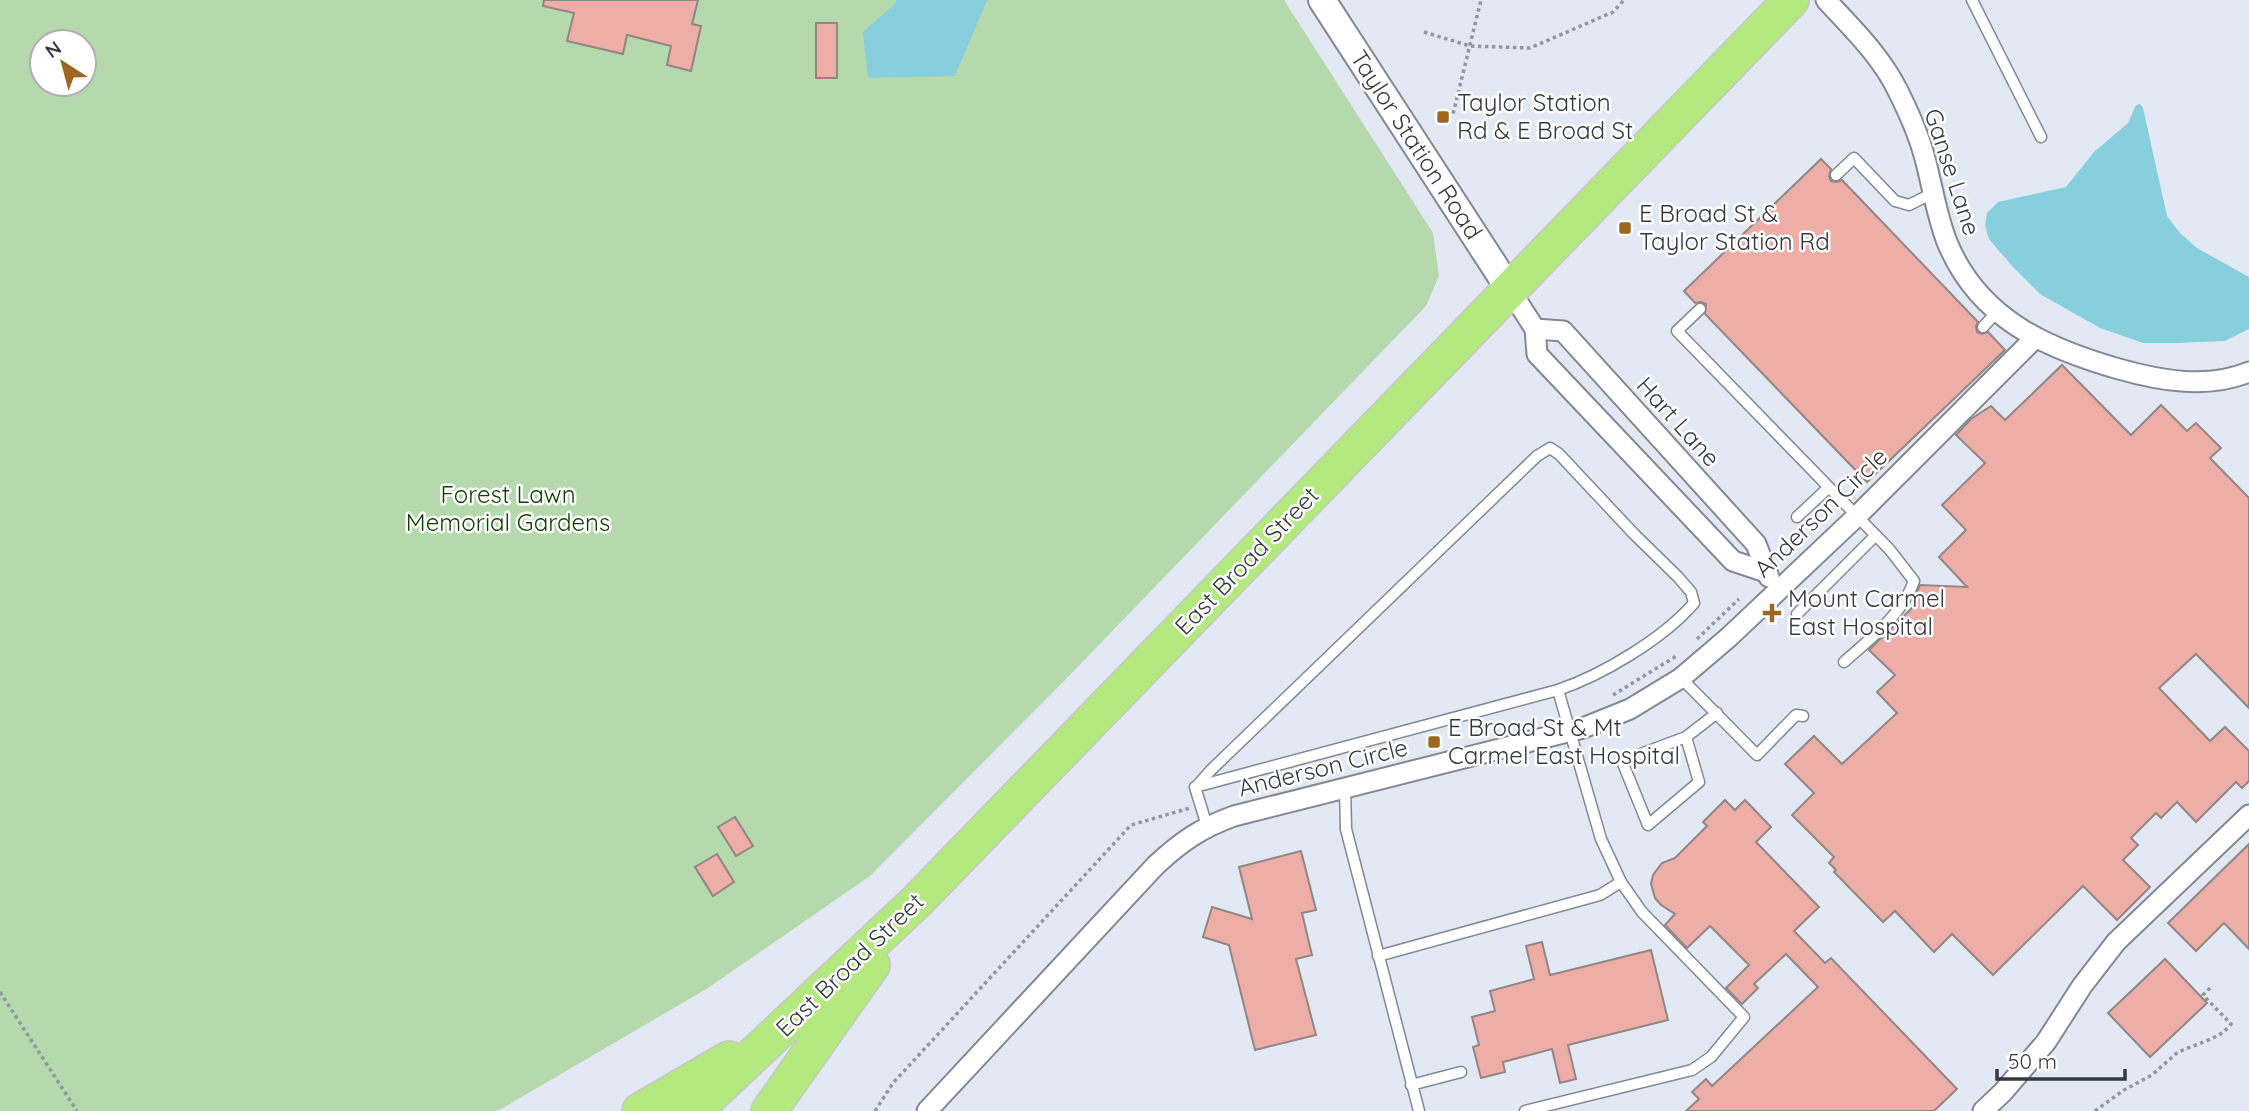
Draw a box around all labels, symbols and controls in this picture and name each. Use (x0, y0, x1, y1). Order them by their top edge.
north arrow (28, 28, 98, 98)
text: N (40, 35, 66, 63)
street label: Taylor Station Road (1344, 44, 1489, 245)
place label: Taylor Station Rd & E Broad St (1457, 87, 1633, 145)
street label: Ganse Lane (1918, 105, 1988, 239)
marker: Taylor Station Rd & E Broad St (1435, 109, 1451, 125)
place label: E Broad St & Taylor Station Rd (1639, 198, 1830, 256)
marker: E Broad St & Taylor Station Rd (1617, 220, 1633, 236)
street label: Hart Lane (1631, 370, 1727, 472)
street label: Anderson Circle (1747, 441, 1893, 583)
park label: Forest Lawn Memorial Gardens (406, 479, 610, 537)
street label: East Broad Street (1168, 480, 1325, 641)
place label: Mount Carmel East Hospital (1788, 583, 1945, 641)
marker: Mount Carmel East Hospital (1762, 603, 1782, 623)
place label: E Broad St & Mt Carmel East Hospital (1448, 712, 1680, 770)
street label: Anderson Circle (1235, 731, 1411, 803)
marker: E Broad St & Mt Carmel East Hospital (1426, 734, 1442, 750)
street label: East Broad Street (769, 886, 930, 1043)
scale bar (1997, 1038, 2125, 1082)
text: 50 m (2008, 1048, 2057, 1074)

